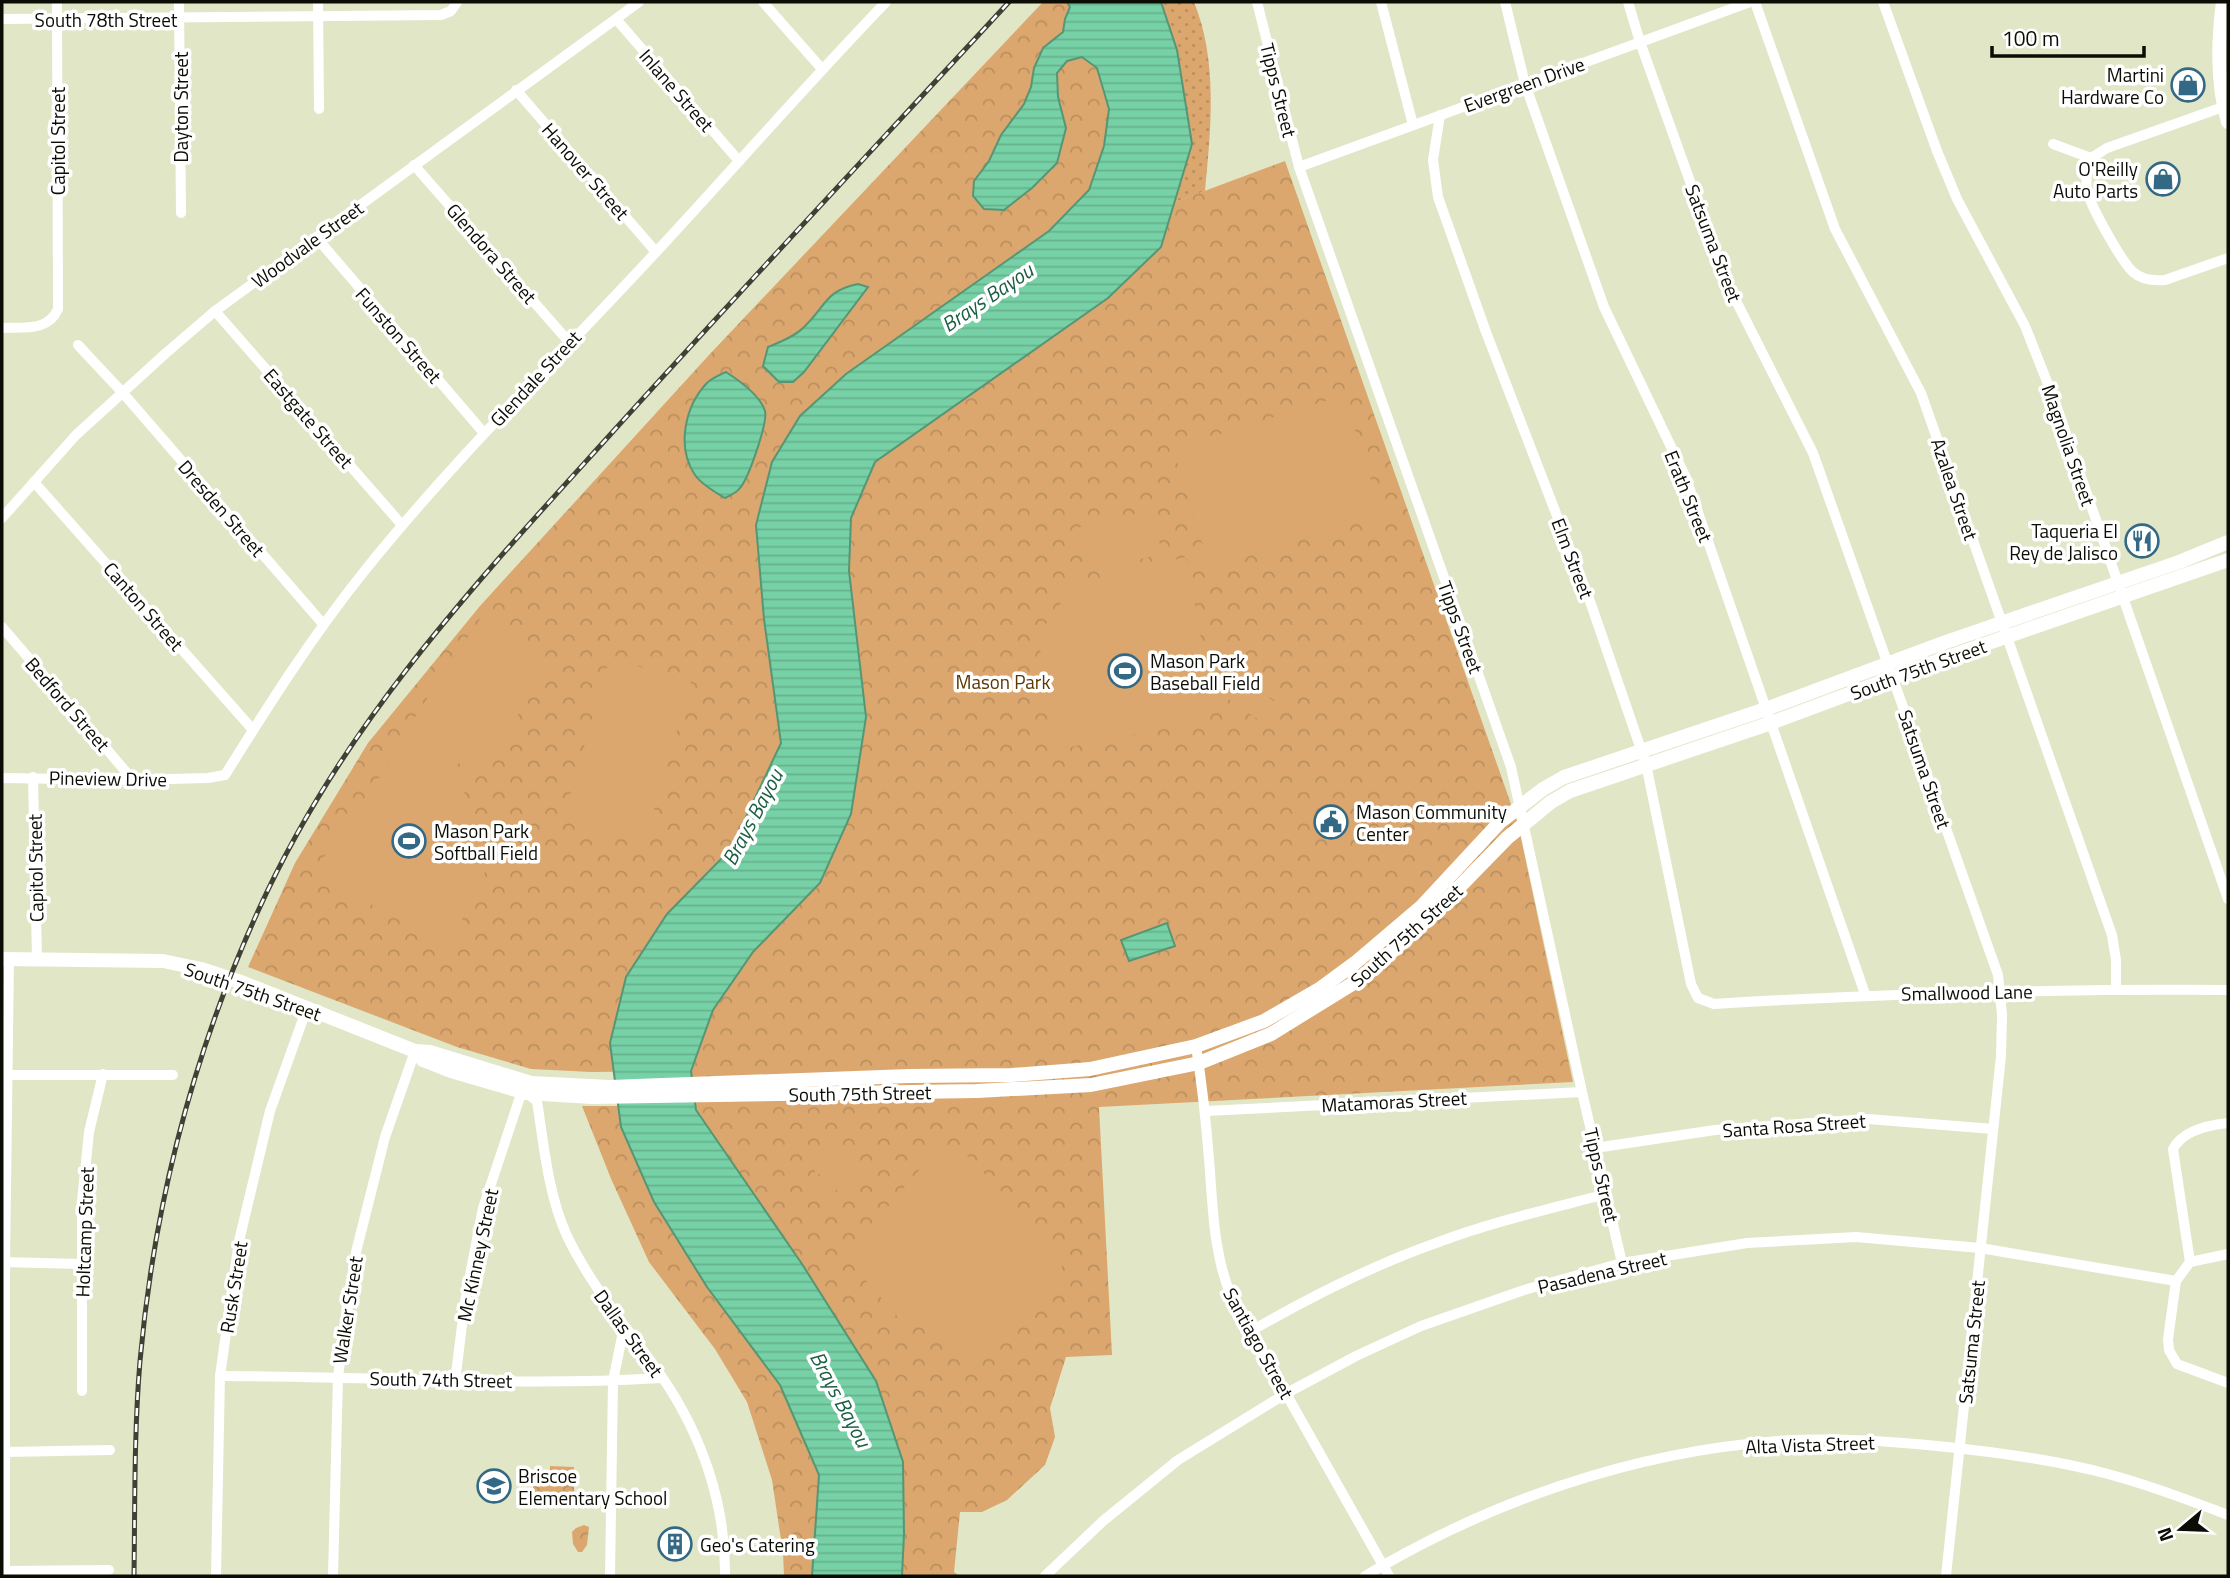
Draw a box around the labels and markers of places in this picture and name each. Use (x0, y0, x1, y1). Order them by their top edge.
place label: Martini Hardware Co (2061, 60, 2164, 111)
shop icon: Martini Hardware Co (2169, 66, 2207, 104)
place label: O'Reilly Auto Parts (2053, 154, 2138, 205)
shop icon: O'Reilly Auto Parts (2144, 160, 2182, 198)
place label: Taqueria El Rey de Jalisco (2009, 516, 2118, 567)
restaurant icon: Taqueria El Rey de Jalisco (2123, 522, 2161, 560)
place label: Mason Park Baseball Field (1150, 646, 1260, 697)
sports icon: Mason Park Baseball Field (1106, 652, 1144, 690)
place label: Mason Community Center (1356, 797, 1507, 848)
public building icon: Mason Community Center (1312, 803, 1350, 841)
place label: Mason Park Softball Field (434, 816, 538, 867)
sports icon: Mason Park Softball Field (390, 822, 428, 860)
place label: Briscoe Elementary School (518, 1461, 667, 1512)
school or university icon: Briscoe Elementary School (475, 1467, 513, 1505)
building icon: Geo's Catering (656, 1525, 694, 1563)
place label: Geo's Catering (700, 1530, 815, 1559)

